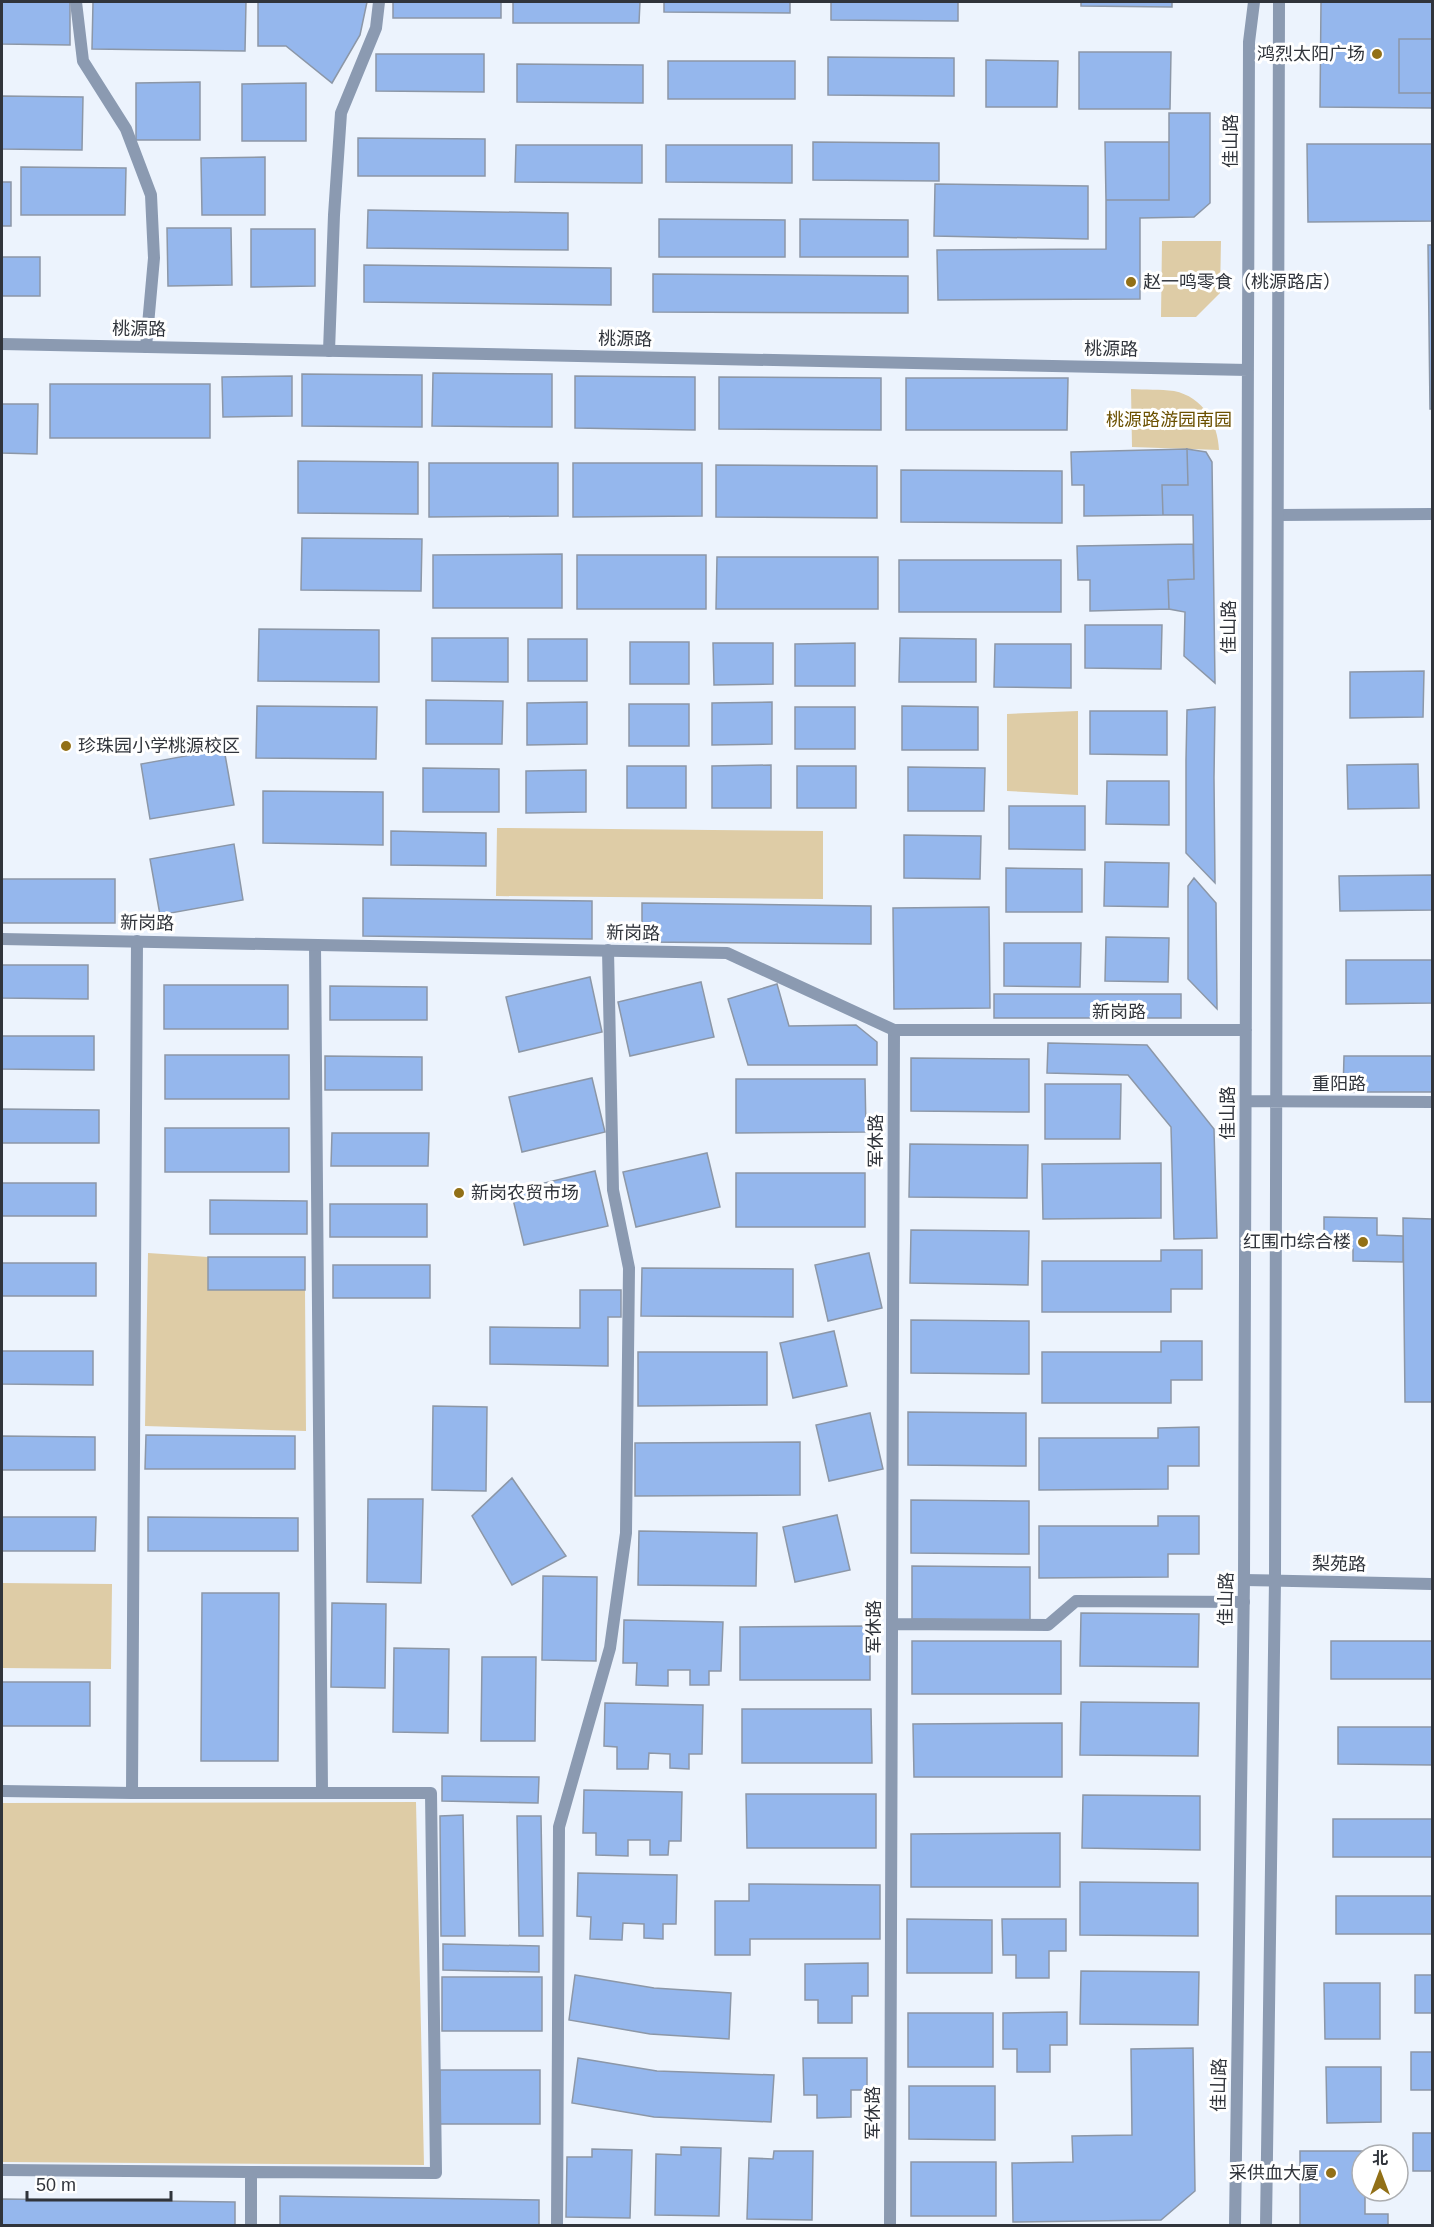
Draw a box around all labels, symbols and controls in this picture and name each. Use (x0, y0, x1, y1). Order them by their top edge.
place label: 鸿烈太阳广场 (1257, 44, 1365, 64)
marker: 鸿烈太阳广场 (1370, 47, 1384, 61)
street label: 佳山路 (1221, 114, 1241, 168)
place label: 赵一鸣零食（桃源路店） (1143, 272, 1341, 292)
marker: 赵一鸣零食（桃源路店） (1124, 275, 1138, 289)
street label: 桃源路 (112, 319, 166, 339)
street label: 桃源路 (598, 329, 652, 349)
street label: 桃源路 (1084, 339, 1138, 359)
park label: 桃源路游园南园 (1106, 410, 1232, 430)
street label: 佳山路 (1219, 600, 1239, 654)
place label: 珍珠园小学桃源校区 (78, 736, 240, 756)
marker: 珍珠园小学桃源校区 (59, 739, 73, 753)
street label: 新岗路 (120, 913, 174, 933)
street label: 新岗路 (606, 923, 660, 943)
street label: 新岗路 (1092, 1002, 1146, 1022)
street label: 重阳路 (1312, 1074, 1366, 1094)
street label: 佳山路 (1218, 1086, 1238, 1140)
street label: 军休路 (866, 1114, 886, 1168)
place label: 新岗农贸市场 (471, 1183, 579, 1203)
marker: 新岗农贸市场 (452, 1186, 466, 1200)
place label: 红围巾综合楼 (1243, 1232, 1351, 1252)
marker: 红围巾综合楼 (1356, 1235, 1370, 1249)
street label: 梨苑路 (1312, 1554, 1366, 1574)
street label: 佳山路 (1216, 1572, 1236, 1626)
street label: 军休路 (864, 1600, 884, 1654)
street label: 佳山路 (1209, 2058, 1229, 2112)
street label: 军休路 (863, 2086, 883, 2140)
north arrow (1350, 2143, 1410, 2203)
text: 北 (1372, 2150, 1388, 2167)
place label: 采供血大厦 (1229, 2163, 1319, 2183)
scale bar (27, 2164, 171, 2202)
marker: 采供血大厦 (1324, 2166, 1338, 2180)
text: 50 m (36, 2175, 76, 2195)

